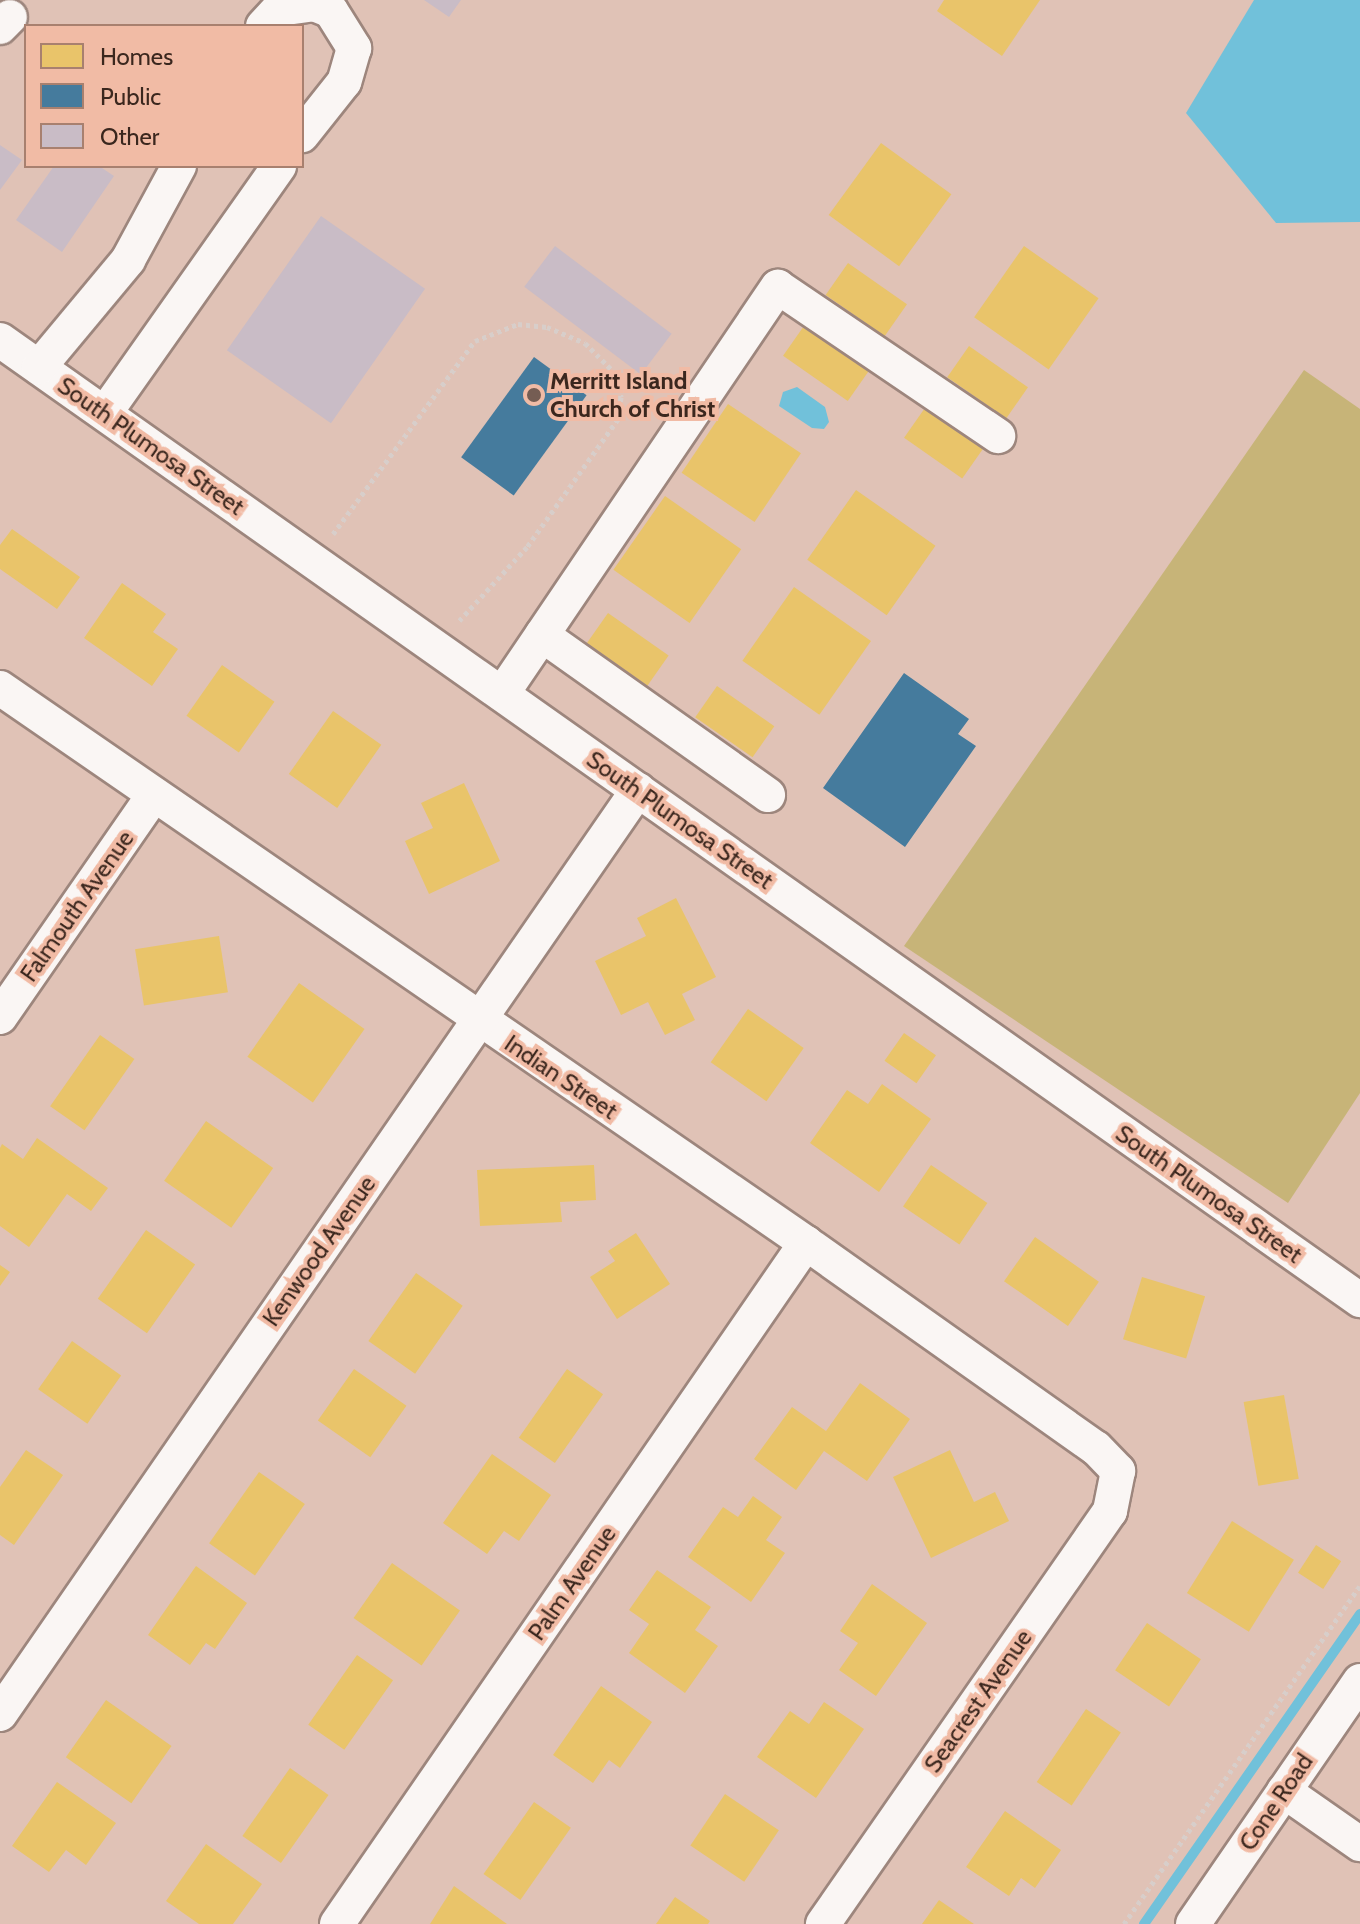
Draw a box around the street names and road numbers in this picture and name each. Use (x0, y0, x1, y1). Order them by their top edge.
street label: South Plumosa Street (52, 371, 250, 521)
street label: South Plumosa Street (581, 745, 779, 895)
street label: Falmouth Avenue (14, 825, 140, 987)
street label: Indian Street (499, 1029, 623, 1125)
street label: South Plumosa Street (1110, 1119, 1308, 1269)
street label: Kenwood Avenue (257, 1170, 381, 1332)
street label: Palm Avenue (522, 1520, 622, 1646)
street label: Seacrest Avenue (918, 1624, 1038, 1778)
street label: Cone Road (1233, 1748, 1319, 1856)

